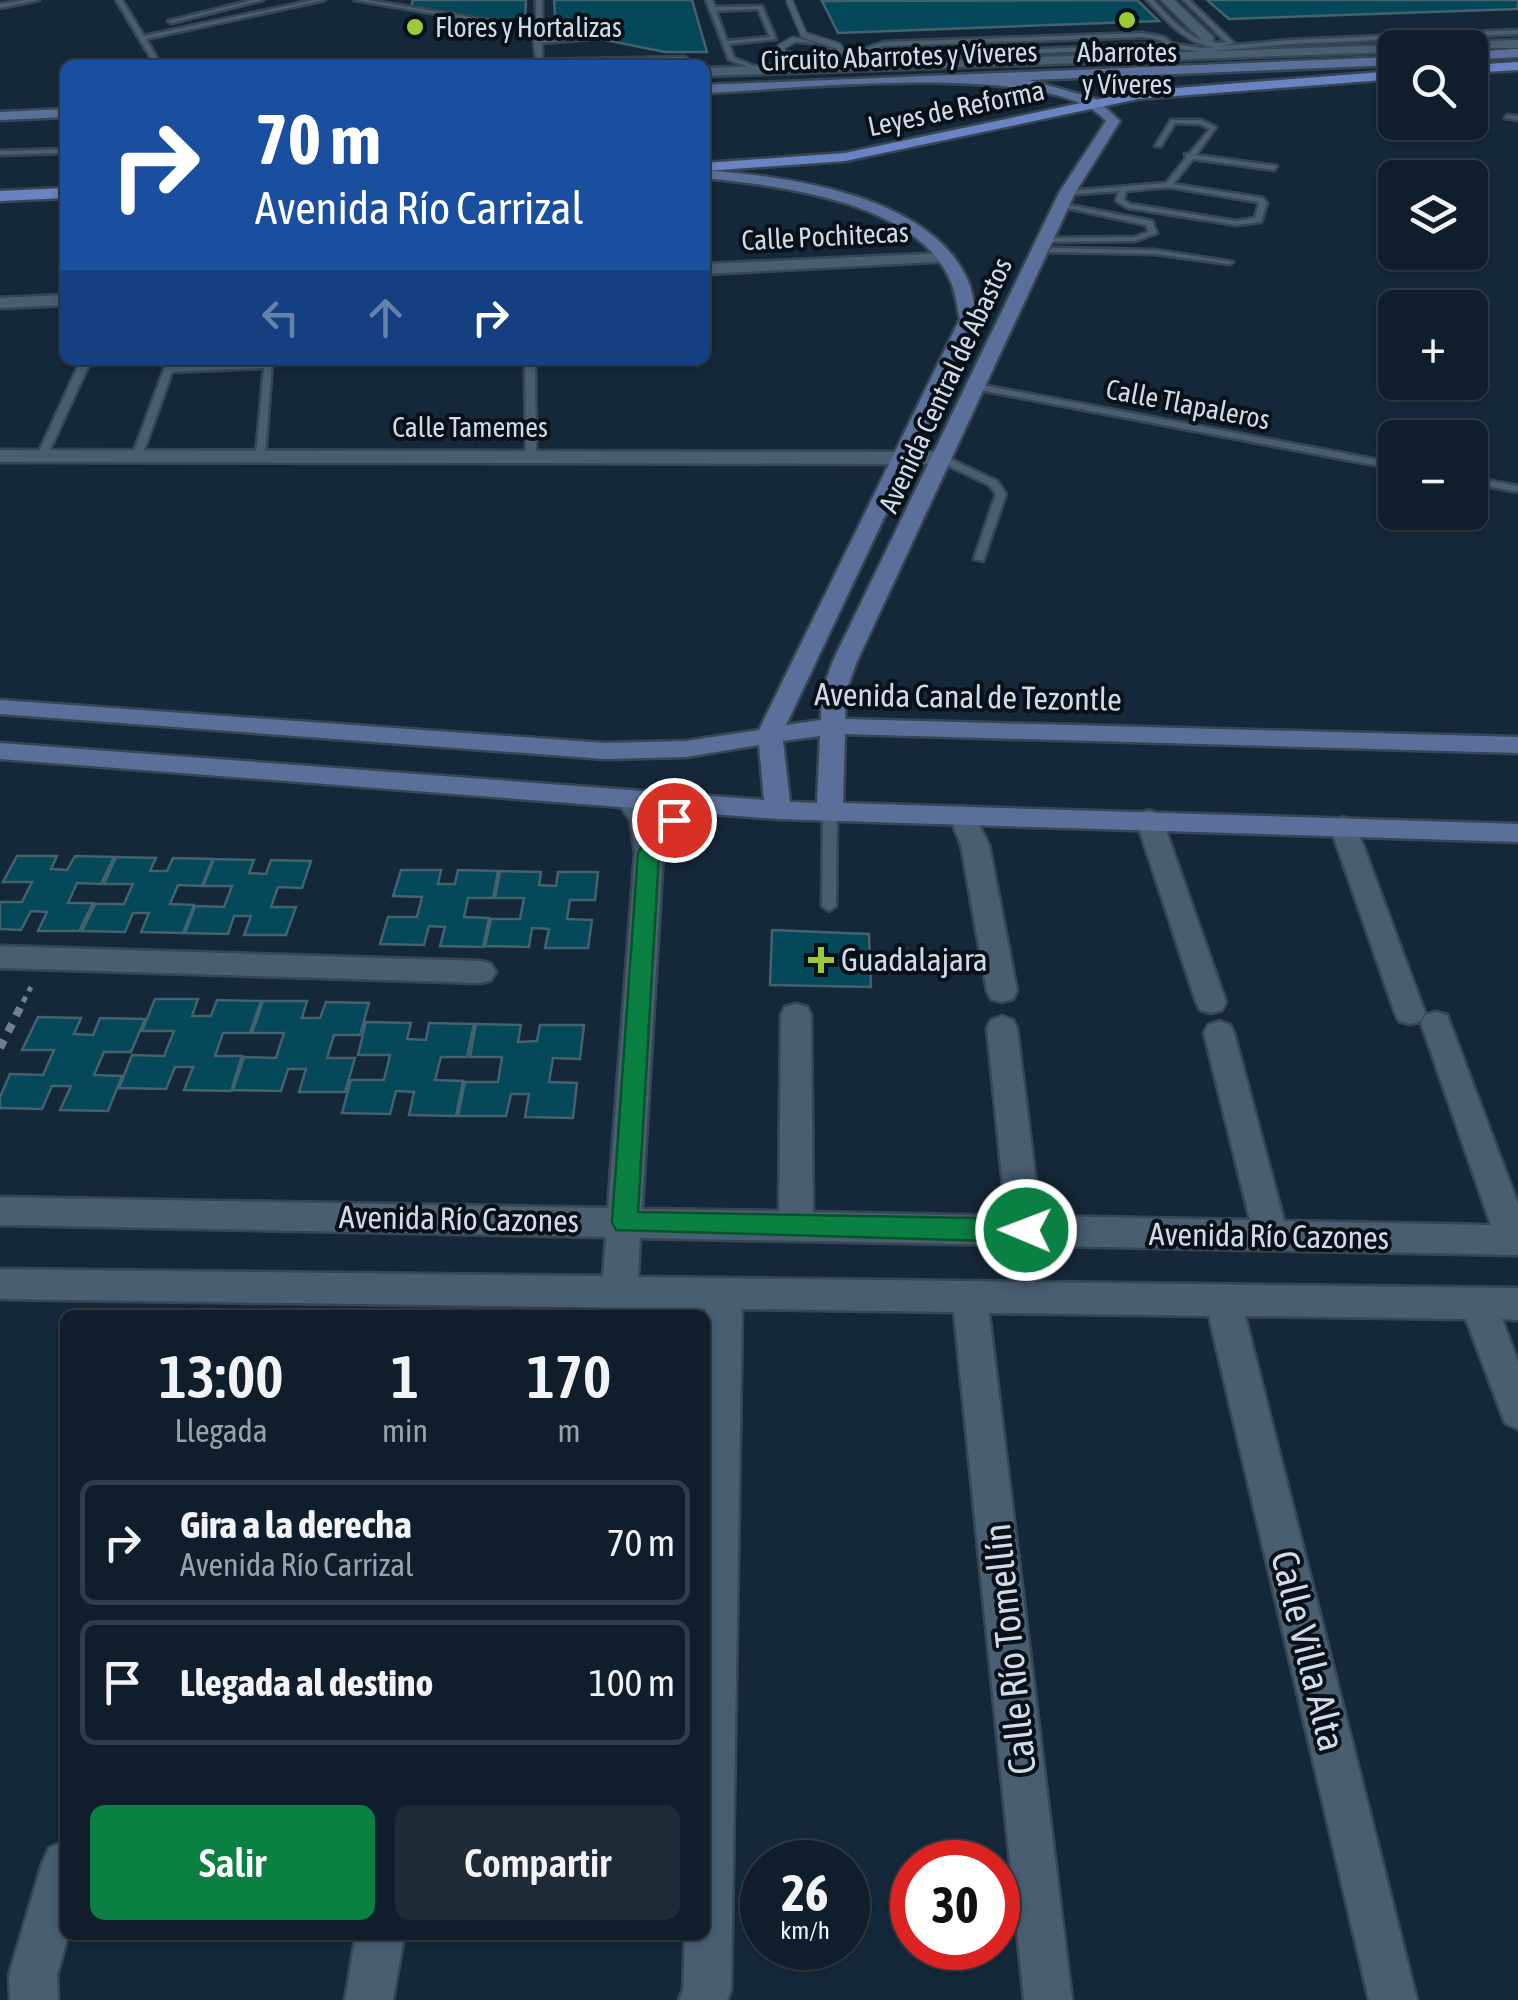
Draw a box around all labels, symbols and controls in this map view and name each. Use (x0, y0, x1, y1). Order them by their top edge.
marker: Abarrotes y Víveres (1116, 9, 1138, 31)
place label: Flores y Hortalizas (435, 11, 622, 43)
marker: Flores y Hortalizas (404, 16, 426, 38)
map controls (1378, 30, 1488, 530)
button: search (1378, 30, 1488, 140)
street label: Circuito Abarrotes y Víveres (760, 35, 1038, 77)
place label: Abarrotes y Víveres (1077, 36, 1177, 100)
street label: Leyes de Reforma (865, 74, 1047, 142)
text: 70 m (255, 99, 381, 179)
icon: right (90, 100, 220, 230)
button: layers (1378, 160, 1488, 270)
text: Avenida Río Carrizal (255, 182, 583, 234)
street label: Calle Pochitecas (741, 216, 909, 256)
street label: Avenida Central de Abastos (872, 253, 1018, 517)
icon: left (253, 290, 308, 345)
icon: ahead (358, 290, 413, 345)
icon: right (463, 290, 518, 345)
button: + (1378, 290, 1488, 400)
street label: Calle Tlapaleros (1103, 372, 1273, 436)
street label: Calle Tamemes (392, 411, 548, 443)
button: − (1378, 420, 1488, 530)
street label: Avenida Canal de Tezontle (814, 675, 1122, 718)
pin (632, 778, 717, 863)
icon: arrive (647, 793, 702, 848)
place label: Guadalajara (841, 941, 988, 978)
marker: Guadalajara (810, 949, 832, 971)
position arrow (974, 1178, 1078, 1282)
street label: Avenida Río Cazones (339, 1198, 579, 1239)
street label: Avenida Río Cazones (1149, 1215, 1389, 1256)
text: 13:00 (159, 1342, 283, 1411)
text: 1 (391, 1342, 419, 1411)
text: 170 (527, 1342, 611, 1411)
text: Llegada (174, 1412, 268, 1449)
text: min (382, 1412, 428, 1449)
text: m (557, 1412, 581, 1449)
text: Gira a la derecha (180, 1503, 412, 1546)
icon: right (95, 1515, 150, 1570)
text: 70 m (607, 1521, 675, 1564)
street label: Calle Río Tomellín (975, 1522, 1044, 1777)
text: Avenida Río Carrizal (180, 1546, 414, 1583)
street label: Calle Villa Alta (1263, 1546, 1354, 1755)
icon: arrive (95, 1655, 150, 1710)
text: Llegada al destino (180, 1661, 433, 1704)
text: 100 m (589, 1661, 675, 1704)
button: Salir (90, 1805, 375, 1920)
button: Compartir (395, 1805, 680, 1920)
speed limit sign: 30 (890, 1840, 1020, 1970)
text: 26 (781, 1864, 828, 1922)
text: km/h (780, 1916, 830, 1944)

